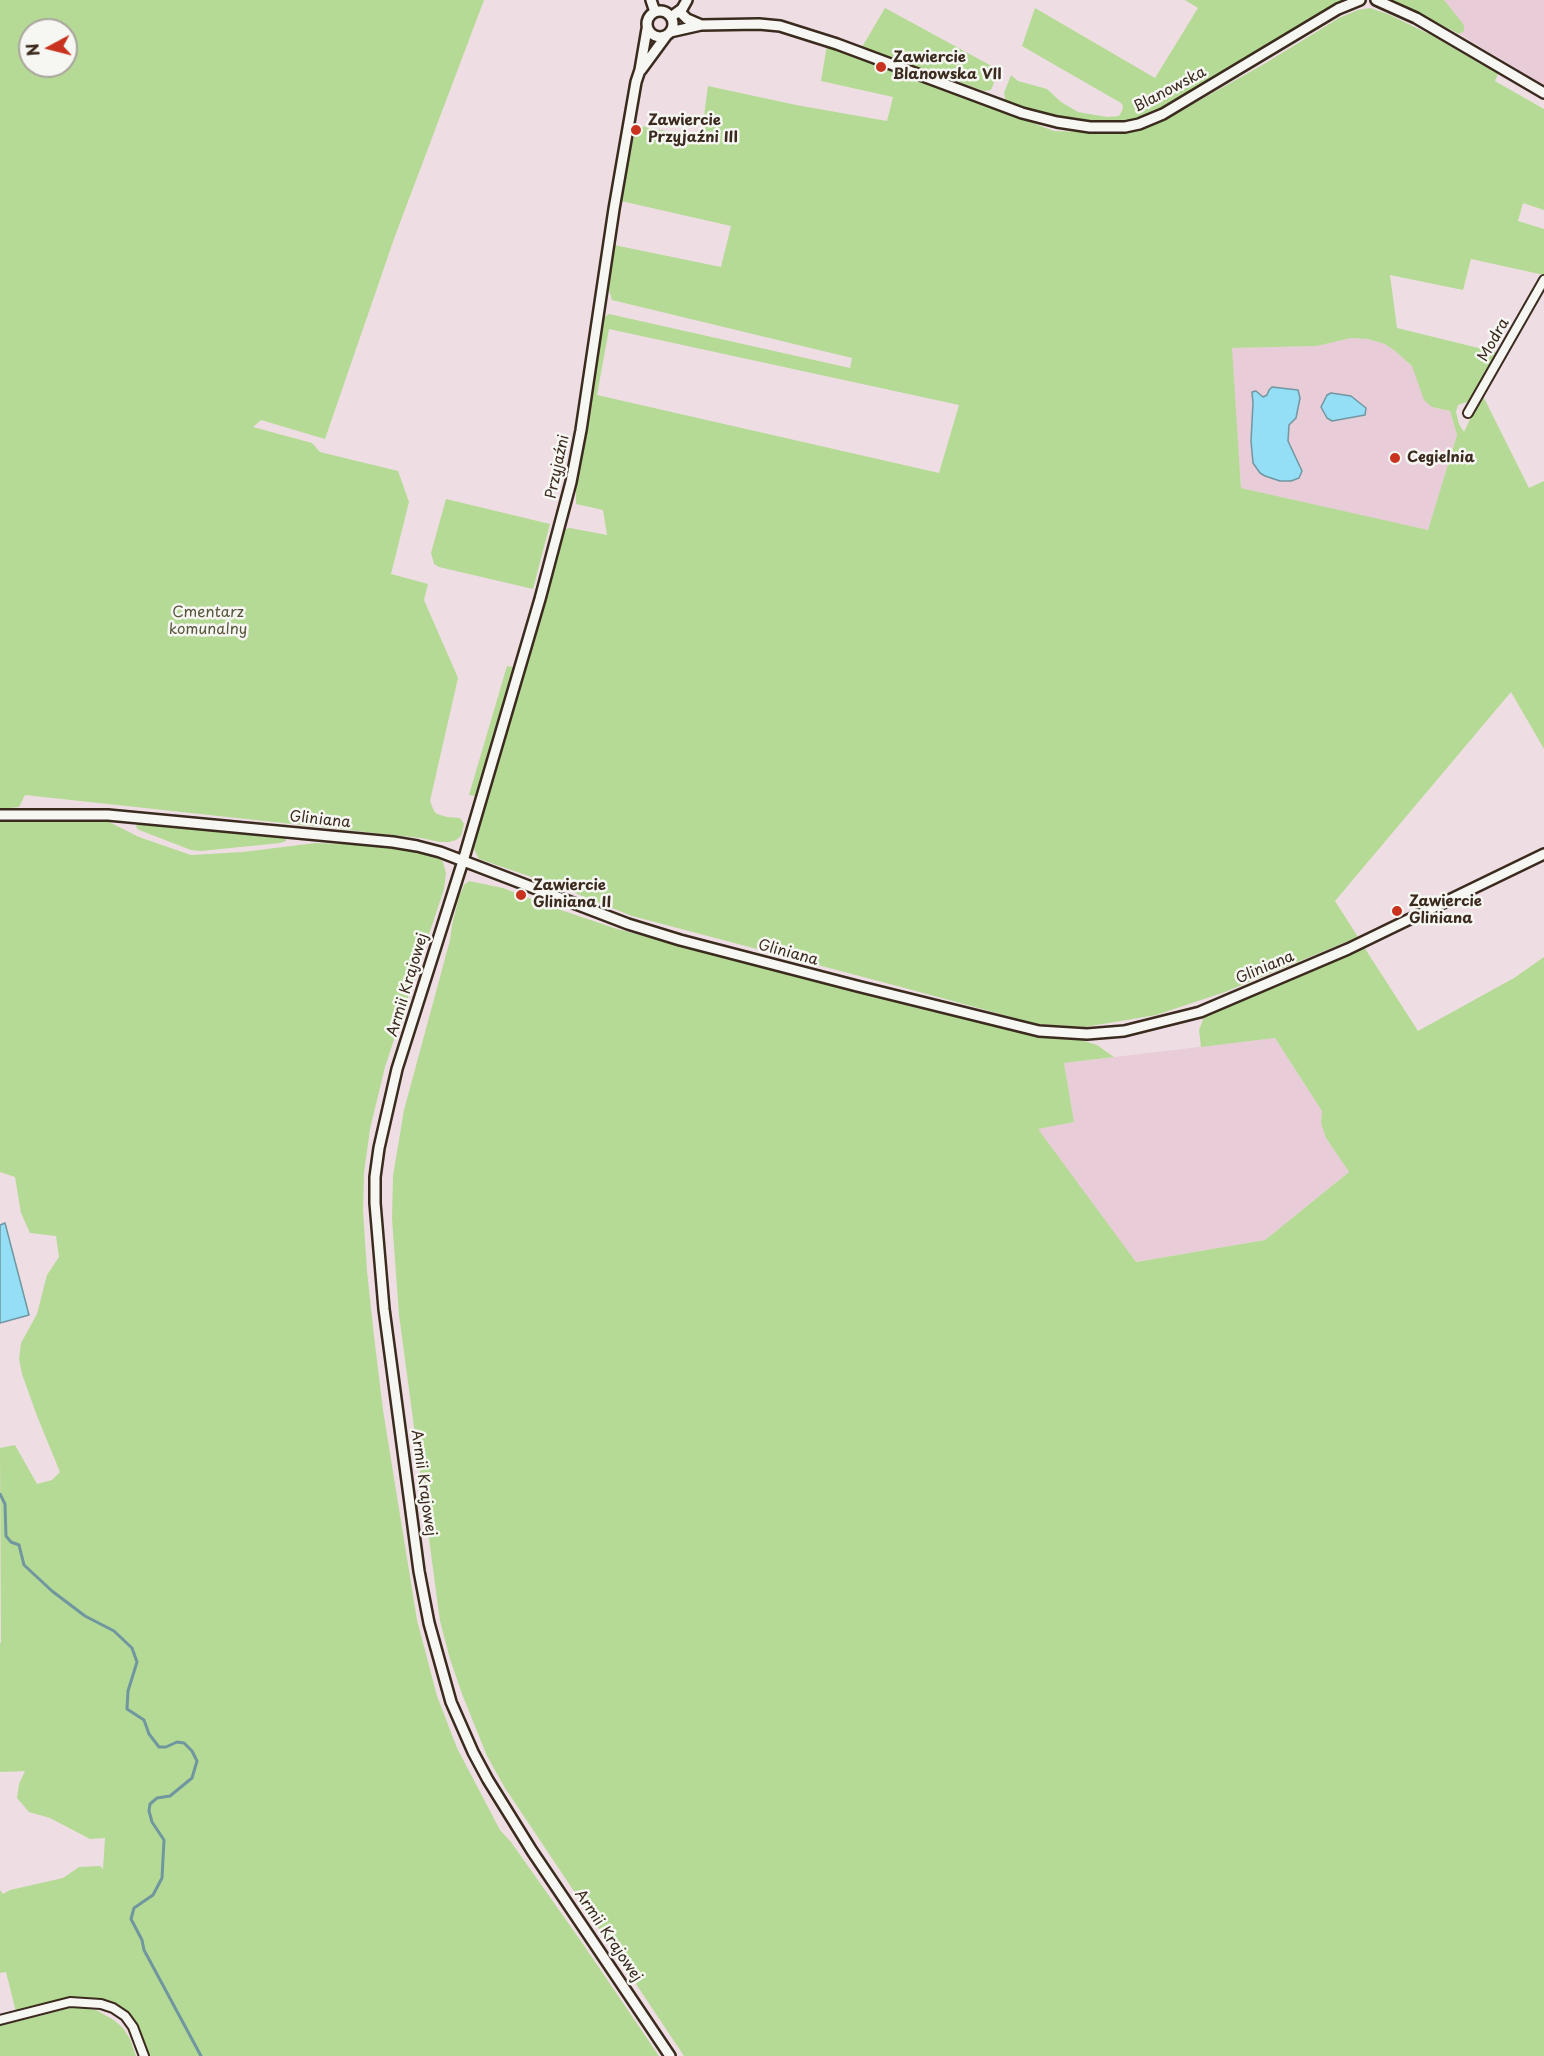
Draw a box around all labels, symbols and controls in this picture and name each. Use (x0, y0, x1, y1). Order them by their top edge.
north arrow (18, 18, 78, 78)
text: N (19, 42, 45, 58)
place label: Zawiercie Blanowska VII (893, 49, 1002, 84)
marker: Zawiercie Blanowska VII (874, 60, 888, 74)
street label: Blanowska (1131, 63, 1209, 117)
place label: Zawiercie Przyjaźni III (648, 112, 738, 147)
marker: Zawiercie Przyjaźni III (629, 123, 643, 137)
street label: Modra (1474, 315, 1514, 365)
street label: Przyjaźni (542, 433, 574, 501)
place label: Cegielnia (1407, 449, 1475, 467)
marker: Cegielnia (1388, 451, 1402, 465)
park label: Cmentarz komunalny (169, 604, 247, 639)
street label: Gliniana (289, 808, 351, 832)
place label: Zawiercie Gliniana II (533, 877, 611, 912)
marker: Zawiercie Gliniana II (514, 888, 528, 902)
place label: Zawiercie Gliniana (1409, 893, 1482, 928)
marker: Zawiercie Gliniana (1390, 904, 1404, 918)
street label: Armii Krajowej (384, 931, 432, 1039)
street label: Gliniana (756, 936, 820, 970)
street label: Gliniana (1233, 948, 1297, 988)
street label: Armii Krajowej (407, 1429, 439, 1537)
street label: Armii Krajowej (571, 1886, 645, 1986)

